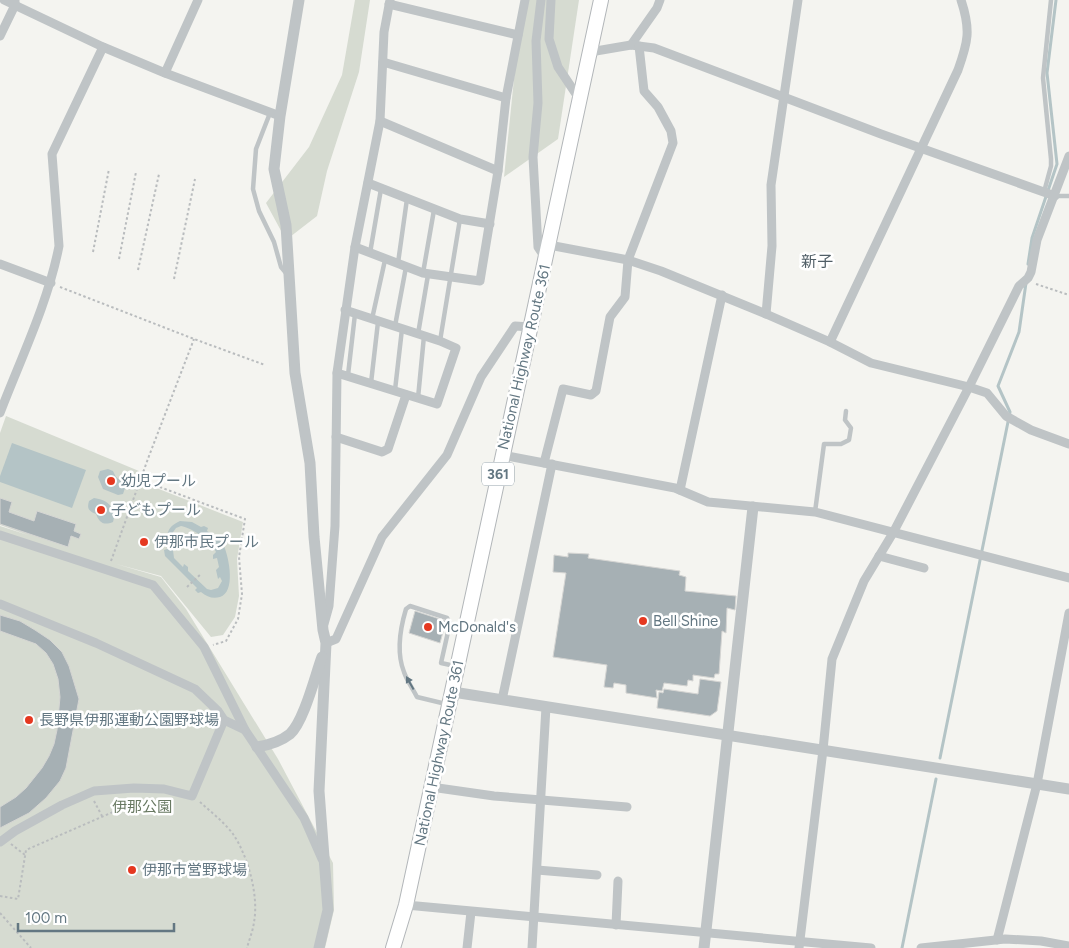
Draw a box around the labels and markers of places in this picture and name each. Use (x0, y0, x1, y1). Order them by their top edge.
place label: 幼児プール (121, 472, 196, 490)
marker: 幼児プール (105, 475, 117, 487)
place label: 子どもプール (111, 501, 201, 519)
marker: 子どもプール (95, 504, 107, 516)
place label: 伊那市民プール (154, 533, 259, 551)
marker: 伊那市民プール (138, 536, 150, 548)
place label: Bell Shine (653, 612, 718, 630)
marker: Bell Shine (637, 615, 649, 627)
place label: McDonald's (438, 618, 516, 636)
marker: McDonald's (422, 621, 434, 633)
place label: 長野県伊那運動公園野球場 (39, 711, 219, 729)
marker: 長野県伊那運動公園野球場 (23, 714, 35, 726)
place label: 伊那市営野球場 (142, 861, 247, 879)
marker: 伊那市営野球場 (126, 864, 138, 876)

